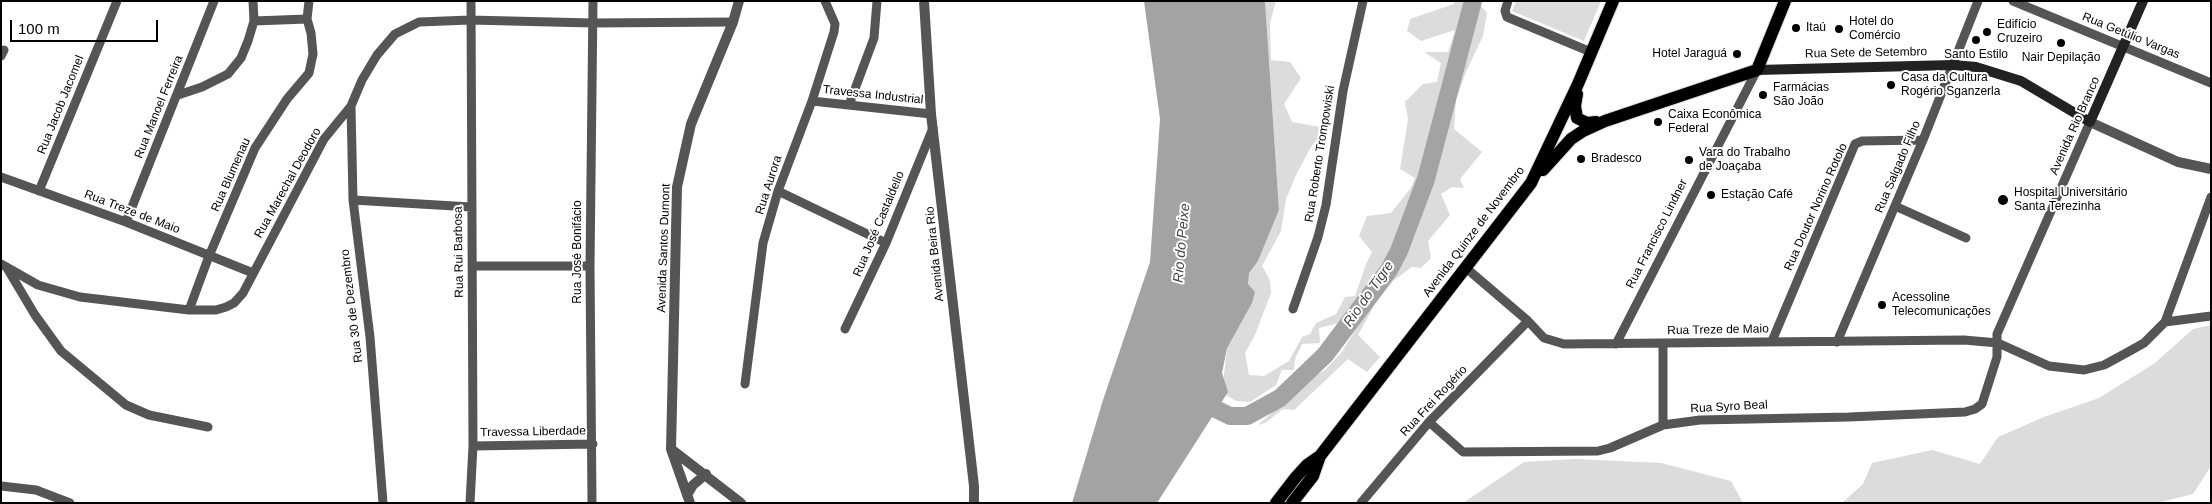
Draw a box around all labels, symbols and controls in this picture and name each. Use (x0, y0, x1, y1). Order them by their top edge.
scale bar (12, 10, 160, 42)
street label: Rua Getúlio Vargas (2080, 10, 2182, 62)
place label: Hotel do Comércio (1849, 15, 1900, 43)
place label: Edifício Cruzeiro (1997, 18, 2042, 46)
text: 100 m (18, 20, 60, 37)
place label: Itaú (1806, 21, 1826, 35)
marker: Itaú (1790, 22, 1802, 34)
marker: Hotel do Comércio (1833, 23, 1845, 35)
marker: Edifício Cruzeiro (1981, 26, 1993, 38)
marker: Santo Estilo (1970, 34, 1982, 46)
marker: Nair Depilação (2055, 37, 2067, 49)
street label: Rua Sete de Setembro (1805, 45, 1927, 61)
place label: Hotel Jaraguá (1652, 47, 1727, 61)
marker: Hotel Jaraguá (1731, 48, 1743, 60)
place label: Santo Estilo (1944, 48, 2008, 62)
place label: Nair Depilação (2022, 51, 2100, 65)
street label: Rua Jacob Jacomel (35, 53, 87, 157)
street label: Rua Manoel Ferreira (132, 53, 186, 161)
place label: Casa da Cultura Rogério Sganzerla (1901, 71, 2000, 99)
street label: Avenida Rio Branco (2047, 75, 2103, 177)
marker: Casa da Cultura Rogério Sganzerla (1885, 79, 1897, 91)
place label: Farmácias São João (1773, 81, 1829, 109)
street label: Travessa Industrial (822, 83, 924, 107)
street label: Rua Roberto Trompowiski (1302, 85, 1338, 223)
marker: Farmácias São João (1757, 89, 1769, 101)
place label: Caixa Econômica Federal (1668, 108, 1761, 136)
marker: Caixa Econômica Federal (1652, 116, 1664, 128)
street label: Rua Salgado Filho (1872, 119, 1924, 215)
street label: Rua Marechal Deodoro (252, 125, 324, 241)
street label: Rua Blumenau (208, 136, 254, 214)
street label: Rua Doutor Norino Rotolo (1781, 141, 1851, 273)
place label: Vara do Trabalho de Joaçaba (1699, 146, 1790, 174)
place label: Bradesco (1591, 152, 1642, 166)
marker: Bradesco (1575, 153, 1587, 165)
street label: Rua Aurora (753, 154, 785, 216)
marker: Vara do Trabalho de Joaçaba (1683, 154, 1695, 166)
street label: Avenida Quinze de Novembro (1420, 164, 1528, 300)
street label: Rua José Castaldello (850, 169, 908, 279)
street label: Rua Francisco Lindner (1623, 177, 1691, 291)
street label: Avenida Santos Dumont (655, 183, 673, 313)
place label: Hospital Universitário Santa Terezinha (2014, 186, 2127, 214)
street label: Rua Treze de Maio (82, 187, 182, 237)
place label: Estação Café (1721, 188, 1793, 202)
marker: Estação Café (1705, 189, 1717, 201)
marker: Hospital Universitário Santa Terezinha (1996, 193, 2010, 207)
street label: Rua José Bonifácio (571, 200, 585, 304)
water label: Rio do Peixe (1170, 203, 1194, 283)
street label: Rua Rui Barbosa (451, 206, 467, 298)
street label: Avenida Beira Rio (923, 206, 947, 302)
street label: Rua 30 de Dezembro (338, 249, 366, 363)
water label: Rio do Tigre (1340, 258, 1398, 330)
place label: Acessoline Telecomunicações (1892, 291, 1991, 319)
marker: Acessoline Telecomunicações (1876, 299, 1888, 311)
street label: Rua Treze de Maio (1667, 322, 1769, 338)
street label: Rua Frei Rogério (1398, 363, 1470, 439)
street label: Rua Syro Beal (1690, 398, 1768, 416)
street label: Travessa Liberdade (480, 424, 586, 440)

